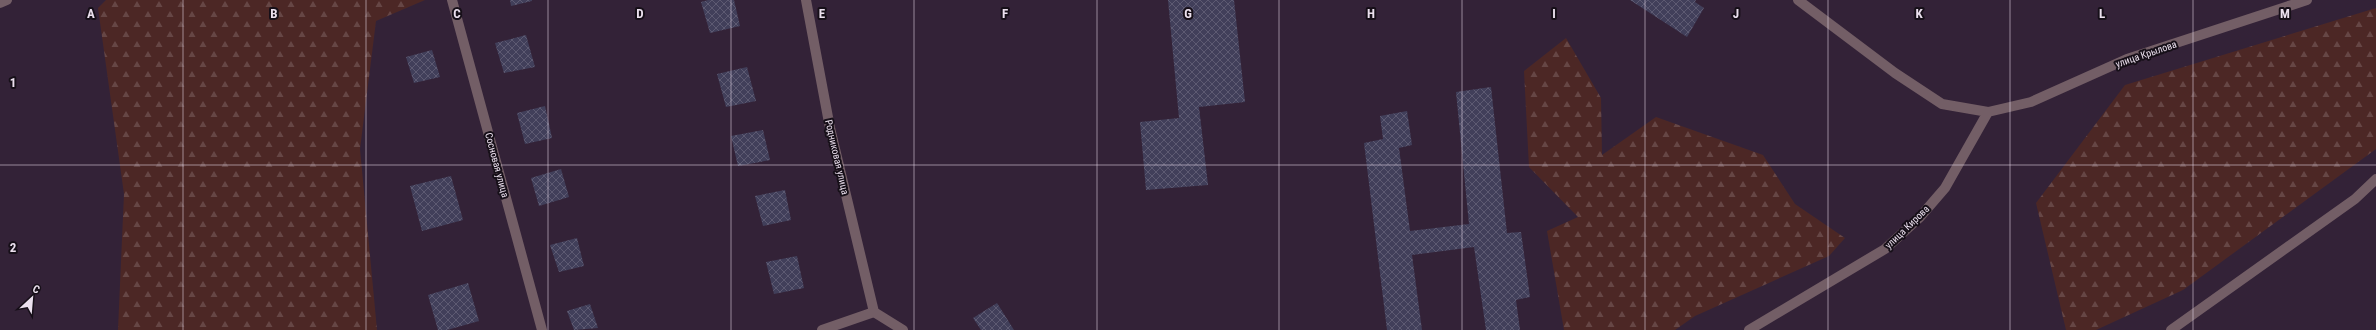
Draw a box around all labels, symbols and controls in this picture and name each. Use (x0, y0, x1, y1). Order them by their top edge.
text: A (87, 6, 95, 21)
text: B (270, 6, 278, 21)
text: C (453, 6, 461, 21)
text: D (636, 6, 644, 21)
text: E (819, 6, 826, 21)
text: F (1002, 6, 1008, 21)
text: G (1184, 6, 1192, 21)
text: H (1367, 6, 1375, 21)
text: I (1552, 6, 1556, 21)
text: J (1733, 6, 1739, 21)
text: K (1915, 6, 1923, 21)
text: L (2099, 6, 2105, 21)
text: M (2280, 6, 2290, 21)
street label: улица Крылова (2114, 38, 2178, 70)
text: 1 (10, 75, 16, 90)
street label: Родниковая улица (823, 118, 851, 196)
street label: Сосновая улица (483, 131, 511, 199)
street label: улица Кирова (1883, 203, 1931, 251)
text: 2 (10, 240, 17, 255)
north arrow (12, 278, 52, 318)
text: С (30, 282, 42, 297)

